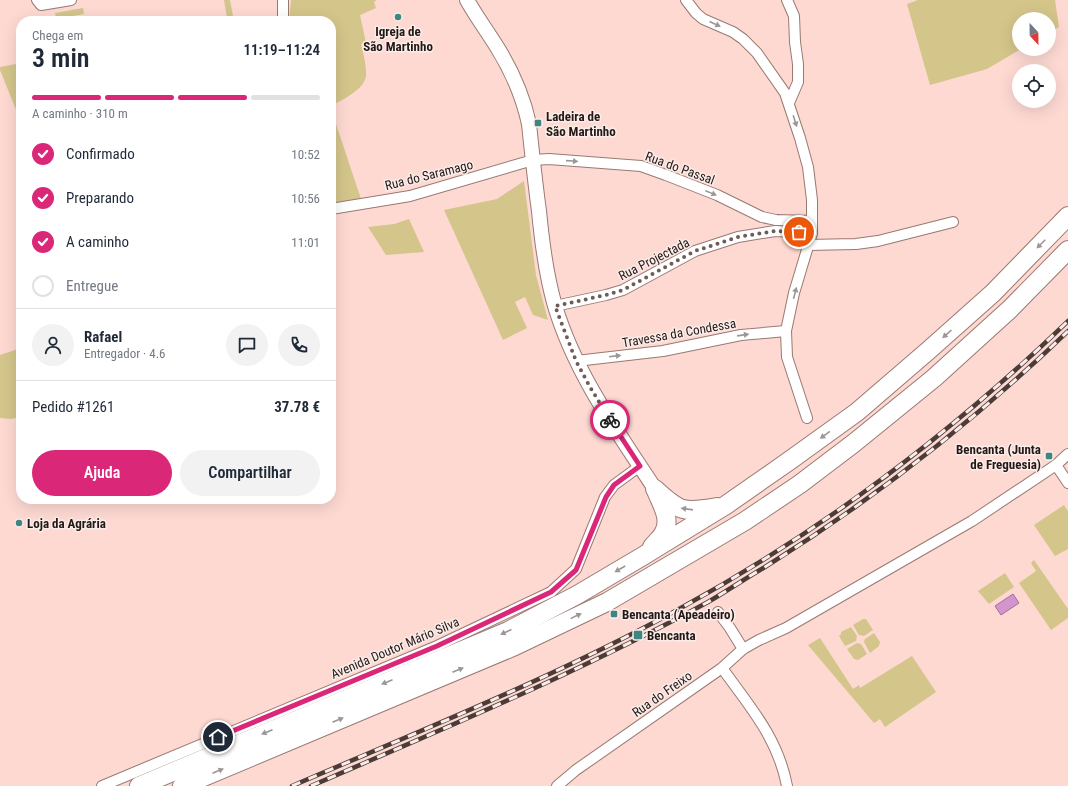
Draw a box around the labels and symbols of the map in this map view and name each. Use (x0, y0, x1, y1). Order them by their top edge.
marker: Igreja de São Martinho (393, 12, 403, 22)
north arrow (1012, 12, 1056, 56)
one-way arrow (710, 21, 721, 27)
place label: Igreja de São Martinho (363, 24, 433, 54)
place label: Ladeira de São Martinho (546, 109, 616, 139)
one-way arrow (792, 116, 798, 128)
marker: Ladeira de São Martinho (533, 118, 543, 128)
street label: Rua do Passal (643, 149, 717, 187)
street label: Rua do Saramago (383, 157, 475, 193)
one-way arrow (566, 157, 578, 164)
one-way arrow (705, 190, 717, 196)
pin (782, 215, 816, 249)
street label: Rua Projectada (616, 235, 692, 283)
one-way arrow (1036, 239, 1046, 249)
one-way arrow (792, 287, 798, 299)
street label: Travessa da Condessa (621, 316, 737, 350)
one-way arrow (943, 329, 952, 338)
one-way arrow (737, 332, 749, 338)
one-way arrow (609, 353, 621, 360)
courier (590, 400, 630, 440)
one-way arrow (820, 431, 831, 439)
place label: Bencanta (Junta de Freguesia) (956, 442, 1041, 472)
marker: Bencanta (Junta de Freguesia) (1044, 451, 1054, 461)
one-way arrow (681, 506, 693, 512)
place label: Loja da Agrária (27, 516, 106, 531)
marker: Loja da Agrária (14, 518, 24, 528)
one-way arrow (615, 566, 626, 573)
place label: Bencanta (Apeadeiro) (622, 607, 735, 622)
marker: Bencanta (Apeadeiro) (609, 609, 619, 619)
one-way arrow (571, 613, 582, 619)
street label: Avenida Doutor Mário Silva (329, 614, 461, 682)
place label: Bencanta (647, 628, 696, 643)
one-way arrow (501, 629, 512, 635)
marker: Bencanta (632, 629, 644, 641)
one-way arrow (452, 667, 463, 673)
street label: Rua do Freixo (629, 668, 695, 720)
one-way arrow (381, 679, 392, 685)
one-way arrow (333, 717, 345, 723)
pin (201, 720, 235, 754)
one-way arrow (260, 730, 272, 736)
one-way arrow (213, 768, 224, 774)

